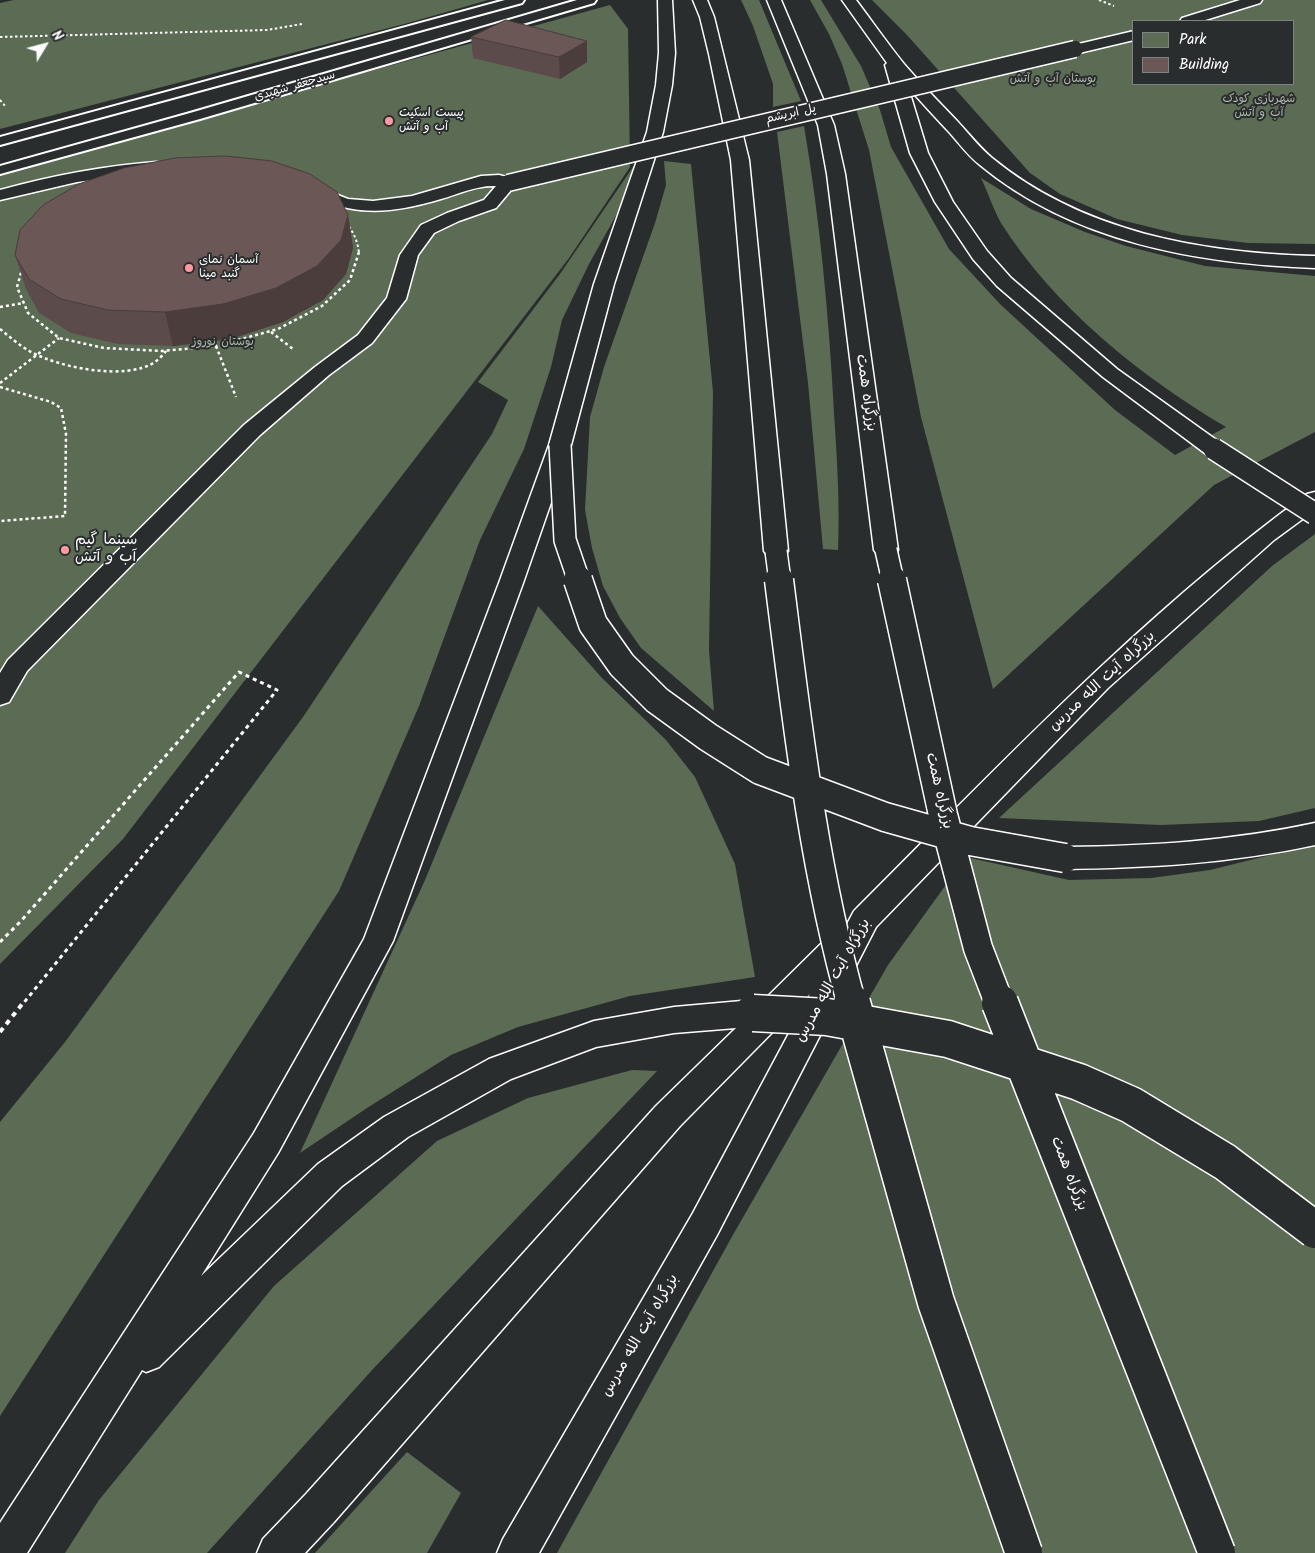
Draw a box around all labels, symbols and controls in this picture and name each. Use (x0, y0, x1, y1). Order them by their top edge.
north arrow (20, 20, 70, 70)
legend (1132, 20, 1295, 85)
text: N (46, 26, 68, 46)
text: Park (1179, 28, 1206, 52)
text: Building (1179, 53, 1229, 77)
street label: سیدجعفر شهیدی (253, 69, 337, 105)
park label: بوستان آب و آتش (1010, 73, 1096, 87)
park label: شهربازی کودک آب و آتش (1223, 93, 1295, 121)
street label: پل ابریشم (765, 102, 817, 128)
place label: پیست اسکیت آب و آتش (399, 107, 464, 135)
marker: پیست اسکیت آب و آتش (383, 115, 395, 127)
place label: آسمان نمای گنبد مینا (199, 254, 258, 282)
marker: آسمان نمای گنبد مینا (183, 262, 195, 274)
park label: بوستان نوروز (192, 336, 254, 350)
street label: بزرگراه همت (851, 353, 879, 433)
place label: سینما گیم آب و آتش (75, 532, 137, 567)
marker: سینما گیم آب و آتش (59, 544, 71, 556)
street label: بزرگراه آیت الله مدرس (1046, 628, 1160, 736)
street label: بزرگراه همت (920, 751, 956, 831)
street label: بزرگراه آیت الله مدرس (793, 916, 875, 1046)
street label: بزرگراه همت (1046, 1134, 1090, 1214)
street label: بزرگراه آیت الله مدرس (599, 1272, 683, 1400)

